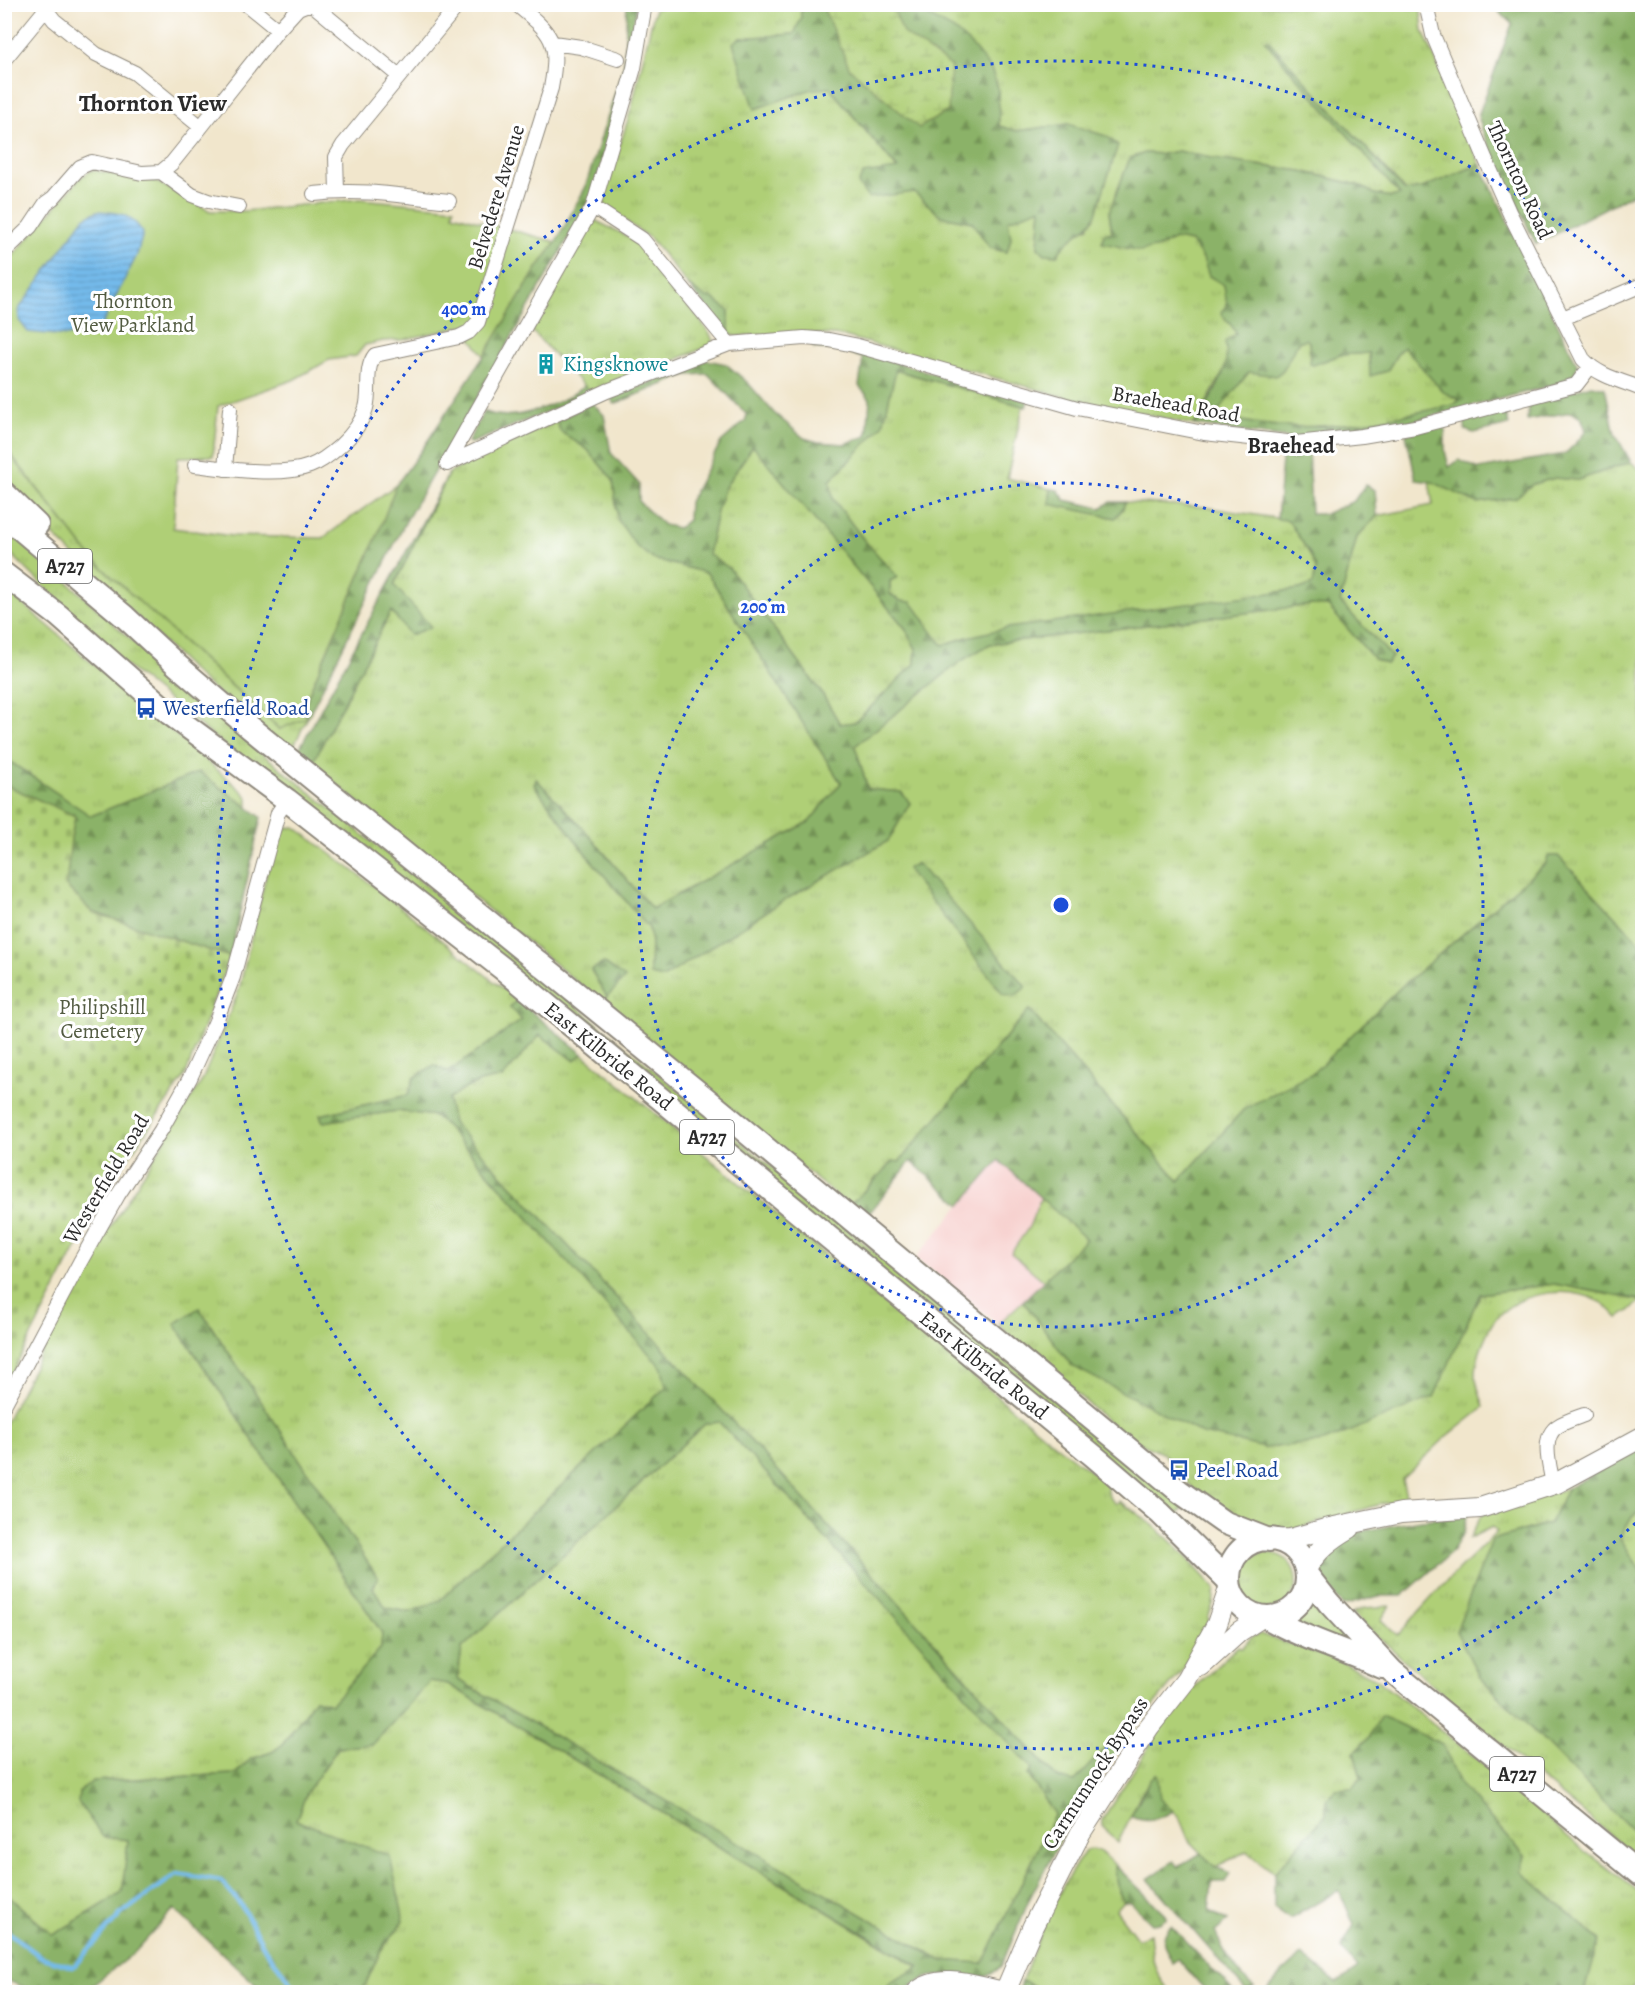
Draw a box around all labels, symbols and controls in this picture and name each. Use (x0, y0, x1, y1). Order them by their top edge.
district label: Thornton View (79, 87, 227, 119)
street label: Thornton Road (1480, 116, 1560, 244)
street label: Belvedere Avenue (461, 121, 531, 273)
park label: Thornton View Parkland (70, 287, 195, 339)
text: 400 m (442, 297, 486, 321)
place label: Kingsknowe (563, 350, 669, 378)
building icon: Kingsknowe (534, 352, 558, 376)
street label: Braehead Road (1110, 379, 1243, 429)
district label: Braehead (1247, 431, 1335, 461)
road number: A727 (38, 549, 92, 583)
text: 200 m (740, 595, 786, 619)
place label: Westerfield Road (162, 694, 310, 722)
bus stop icon: Westerfield Road (134, 696, 158, 720)
centre of rings (1051, 895, 1071, 915)
park label: Philipshill Cemetery (59, 993, 145, 1045)
street label: East Kilbride Road (539, 995, 680, 1117)
street label: Westerfield Road (56, 1108, 156, 1250)
road number: A727 (680, 1120, 734, 1154)
street label: East Kilbride Road (914, 1304, 1055, 1426)
place label: Peel Road (1196, 1456, 1279, 1484)
bus stop icon: Peel Road (1167, 1458, 1191, 1482)
street label: Carmunnock Bypass (1035, 1691, 1155, 1855)
road number: A727 (1490, 1757, 1544, 1791)

